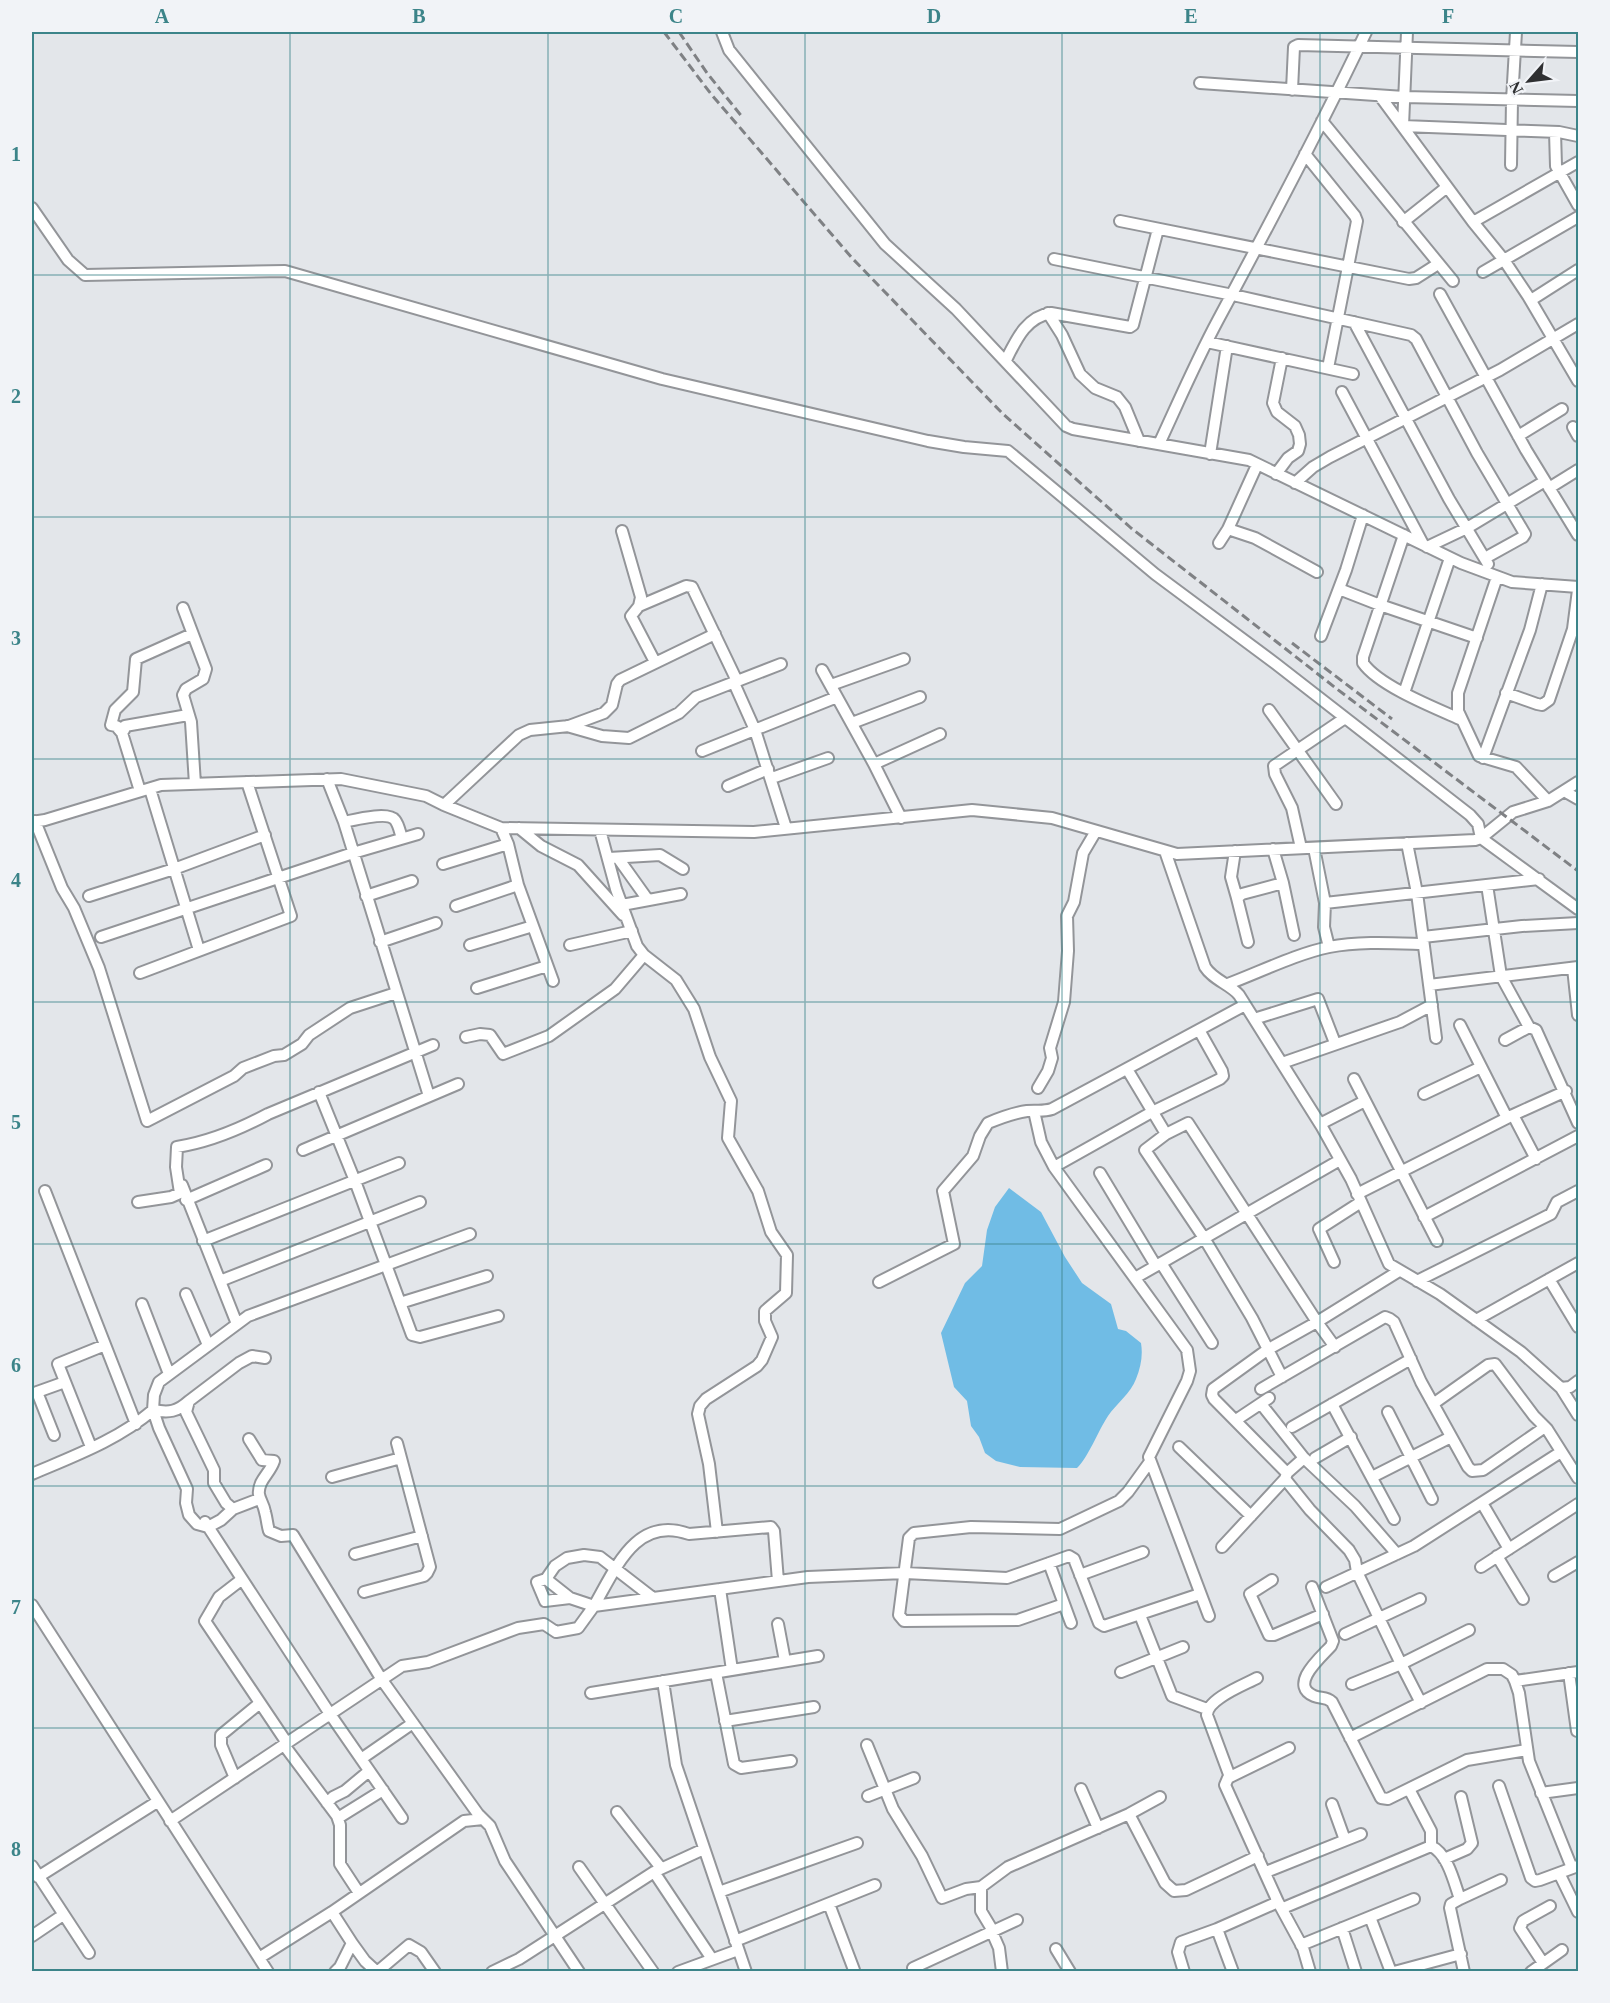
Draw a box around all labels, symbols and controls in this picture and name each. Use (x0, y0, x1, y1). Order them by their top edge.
text: A (155, 5, 170, 27)
text: B (412, 5, 426, 27)
text: C (669, 5, 683, 27)
text: D (927, 5, 941, 27)
text: E (1184, 5, 1198, 27)
text: F (1442, 5, 1454, 27)
north arrow (1499, 51, 1559, 111)
text: N (1506, 78, 1526, 97)
text: 1 (11, 143, 21, 165)
text: 2 (11, 385, 21, 407)
text: 3 (11, 627, 21, 649)
text: 4 (11, 869, 21, 891)
text: 5 (11, 1111, 21, 1133)
text: 6 (11, 1354, 21, 1376)
text: 7 (11, 1596, 21, 1618)
text: 8 (11, 1838, 21, 1860)

